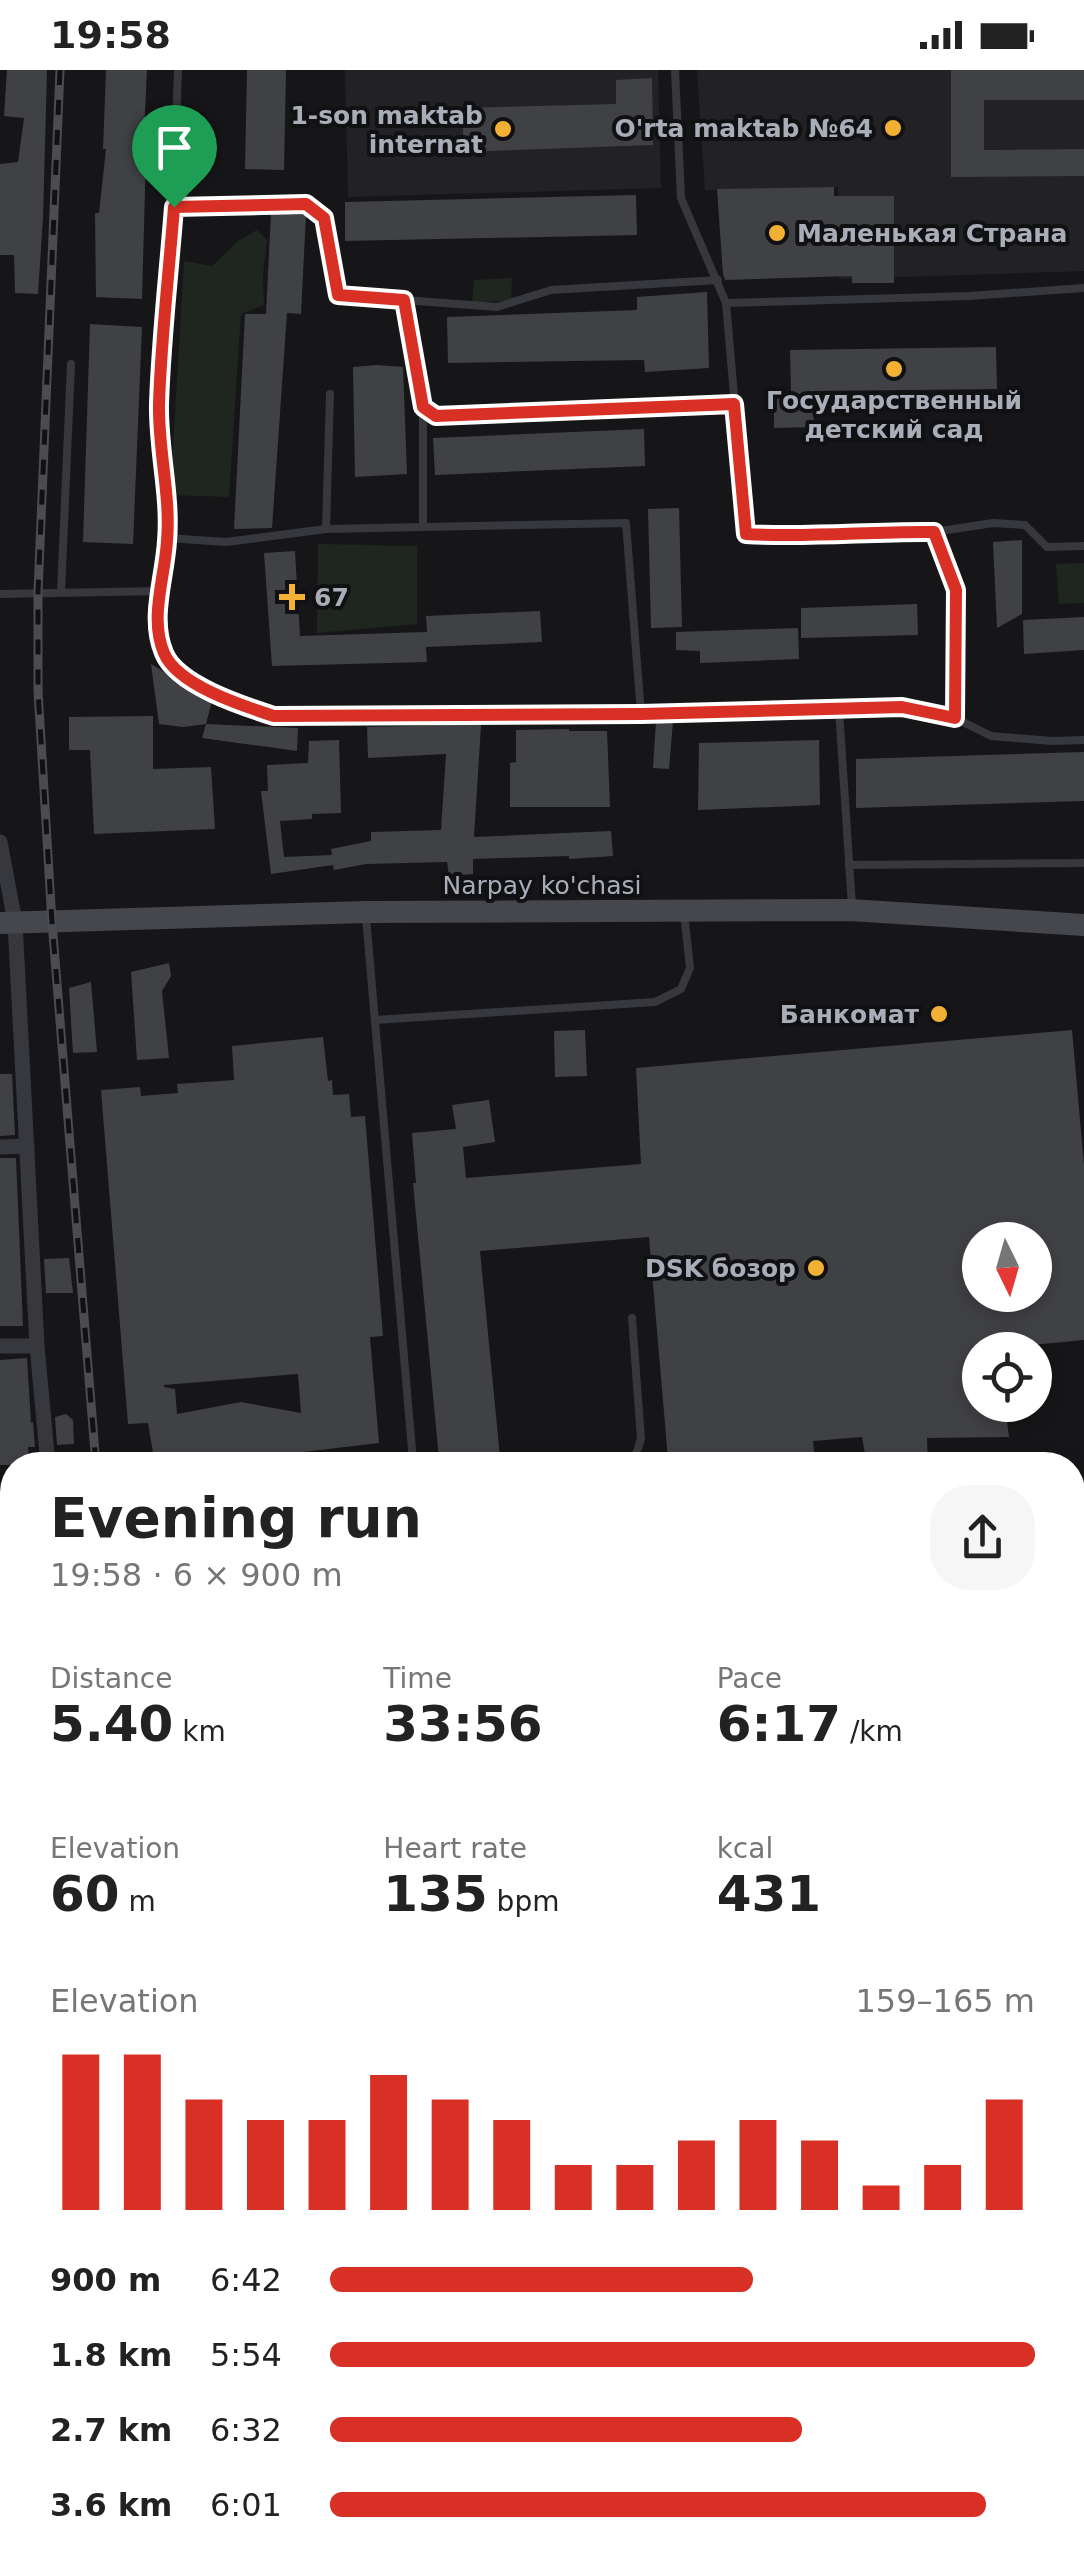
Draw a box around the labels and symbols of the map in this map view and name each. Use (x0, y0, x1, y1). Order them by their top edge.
place label: 1-son maktab internat (290, 101, 483, 159)
pin (132, 105, 217, 208)
place label: O'rta maktab №64 (614, 114, 873, 143)
marker: O'rta maktab №64 (882, 117, 904, 139)
marker: 1-son maktab internat (492, 118, 514, 140)
place label: Маленькая Страна (797, 219, 1067, 248)
marker: Маленькая Страна (766, 222, 788, 244)
marker: Государственный детский сад (883, 358, 905, 380)
place label: Государственный детский сад (766, 386, 1022, 444)
place label: 67 (314, 583, 349, 612)
marker: 67 (279, 584, 305, 610)
street label: Narpay ko'chasi (443, 871, 641, 900)
place label: Банкомат (780, 1000, 920, 1029)
marker: Банкомат (928, 1003, 950, 1025)
north arrow (962, 1222, 1052, 1312)
place label: DSK бозор (645, 1254, 796, 1283)
marker: DSK бозор (805, 1257, 827, 1279)

